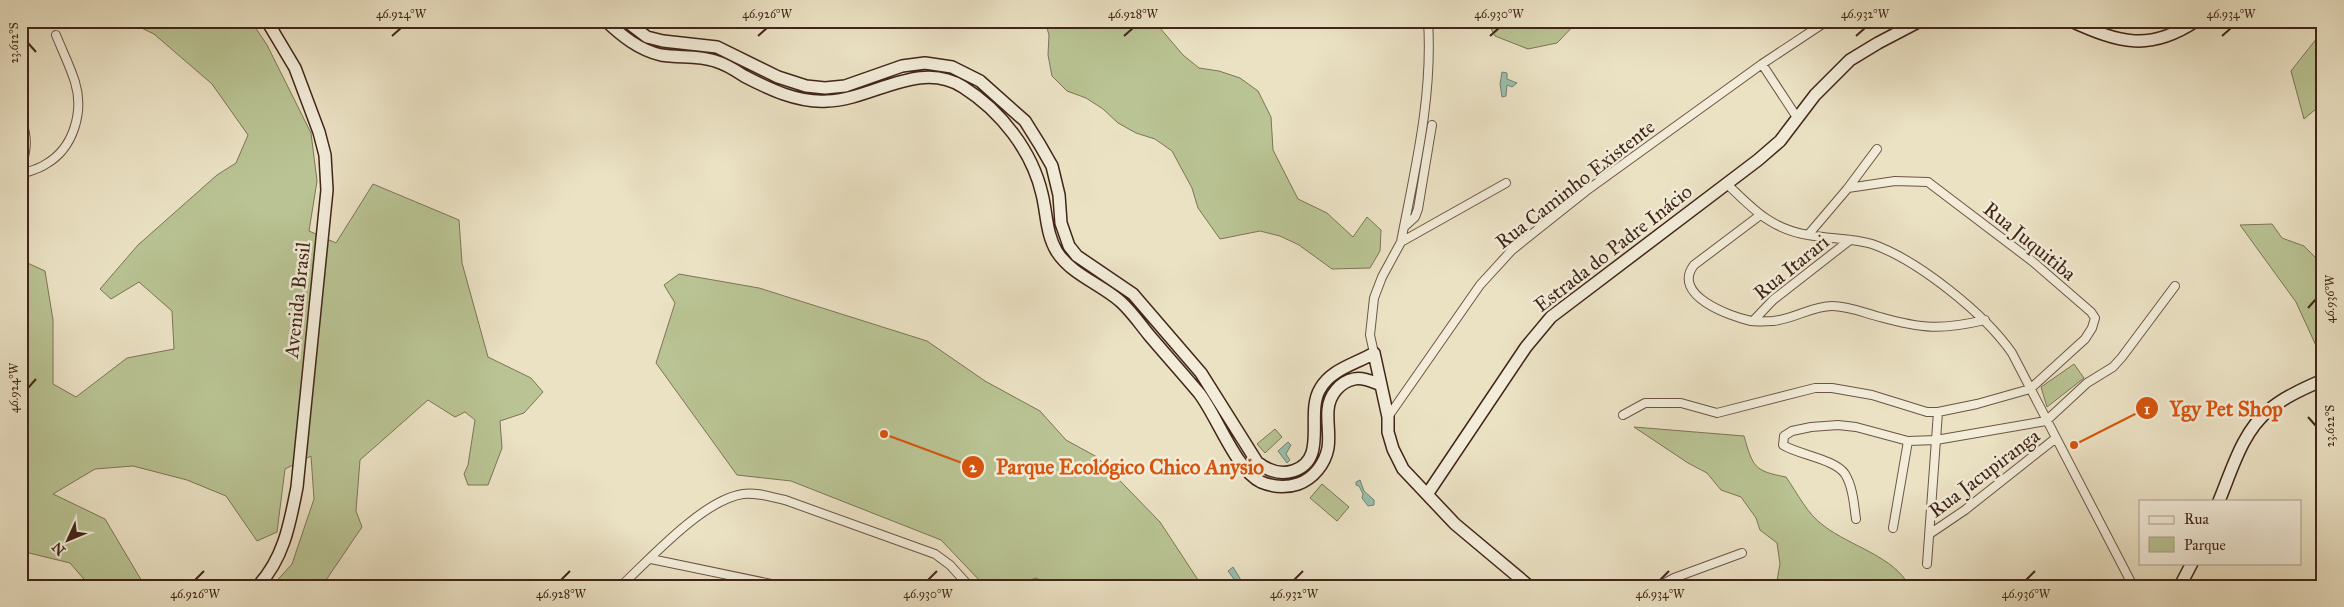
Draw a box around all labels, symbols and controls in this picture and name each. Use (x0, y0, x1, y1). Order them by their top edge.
text: 46.924°W (376, 7, 427, 21)
text: 46.926°W (742, 7, 792, 21)
text: 46.928°W (1108, 7, 1159, 21)
text: 46.930°W (1474, 7, 1524, 21)
text: 46.932°W (1841, 7, 1890, 21)
text: 46.934°W (2207, 7, 2256, 21)
text: 23.612°S (7, 22, 21, 64)
street label: Rua Caminho Existente (1491, 114, 1659, 254)
street label: Estrada do Padre Inácio (1529, 179, 1697, 317)
street label: Rua Juquitiba (1978, 196, 2081, 287)
street label: Rua Itarari (1749, 229, 1834, 305)
street label: Avenida Brasil (279, 240, 315, 360)
text: 46.936°W (2323, 274, 2337, 323)
text: 46.924°W (7, 362, 21, 413)
callout: Ygy Pet Shop (2134, 390, 2293, 426)
text: Ygy Pet Shop (2168, 396, 2283, 422)
text: 1 (2144, 400, 2150, 418)
text: 23.622°S (2323, 405, 2337, 447)
street label: Rua Jacupiranga (1924, 423, 2045, 523)
callout: Parque Ecológico Chico Anysio (961, 449, 1274, 485)
text: Parque Ecológico Chico Anysio (996, 454, 1264, 480)
text: 2 (969, 458, 977, 476)
legend (2139, 500, 2302, 564)
text: Rua (2184, 510, 2209, 528)
north arrow (42, 514, 92, 564)
text: Parque (2184, 536, 2226, 555)
text: N (49, 538, 69, 559)
text: 46.926°W (170, 587, 220, 601)
text: 46.928°W (536, 587, 587, 601)
text: 46.930°W (903, 587, 953, 601)
text: 46.932°W (1270, 587, 1319, 601)
text: 46.934°W (1636, 587, 1685, 601)
text: 46.936°W (2002, 587, 2051, 601)

